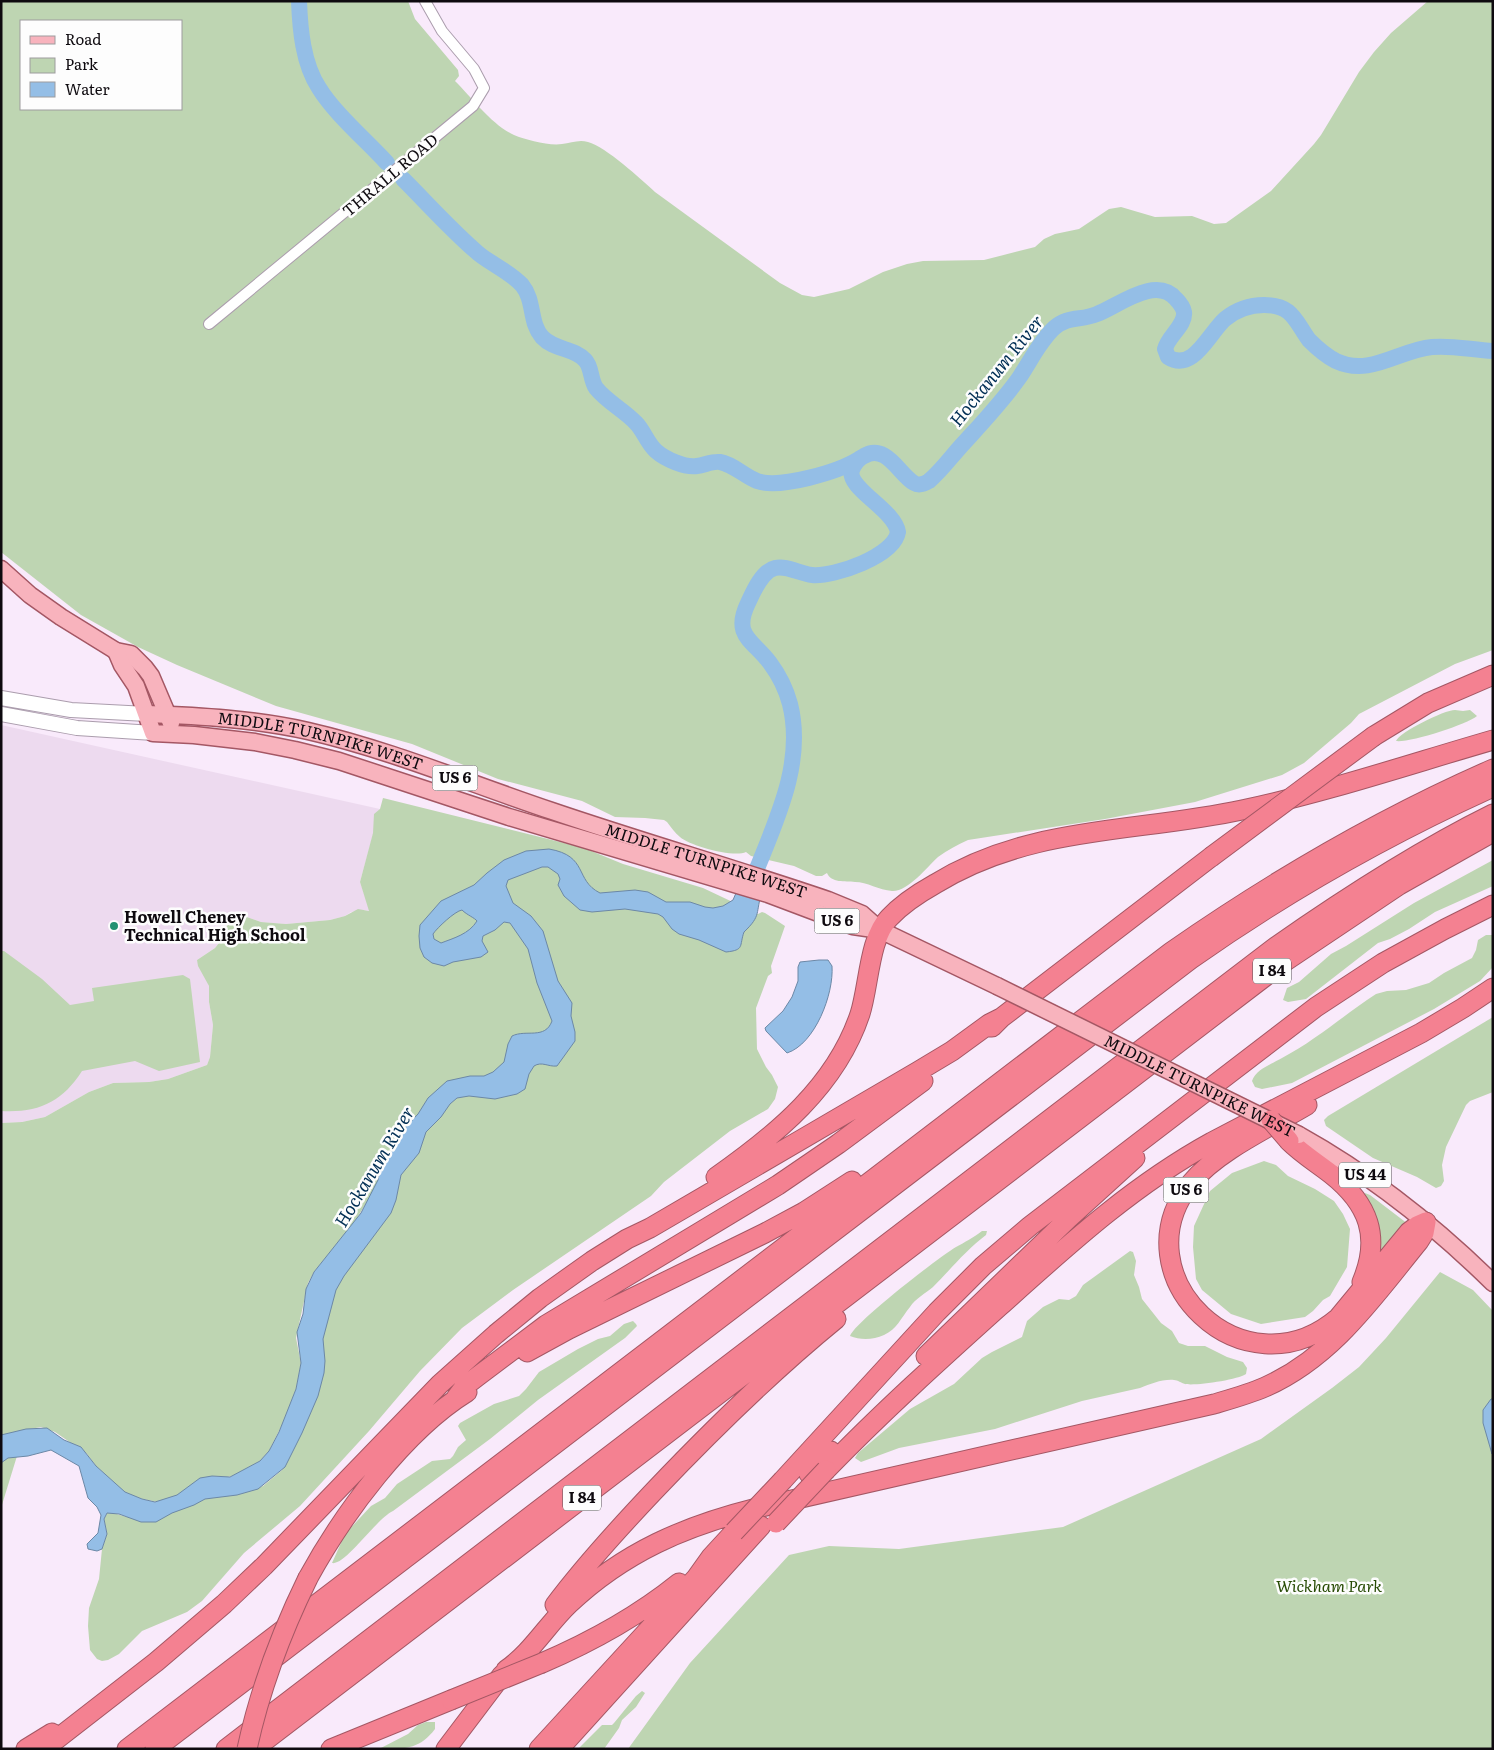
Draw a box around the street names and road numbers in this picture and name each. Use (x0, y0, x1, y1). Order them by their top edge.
street label: THRALL ROAD (336, 127, 442, 222)
street label: MIDDLE TURNPIKE WEST (216, 705, 427, 775)
road number: US 6 (432, 766, 478, 790)
street label: MIDDLE TURNPIKE WEST (602, 816, 811, 903)
road number: US 6 (814, 908, 860, 934)
road number: I 84 (1253, 958, 1291, 984)
street label: MIDDLE TURNPIKE WEST (1100, 1028, 1300, 1143)
road number: US 44 (1339, 1162, 1391, 1188)
road number: US 6 (1164, 1178, 1208, 1202)
road number: I 84 (563, 1486, 601, 1510)

